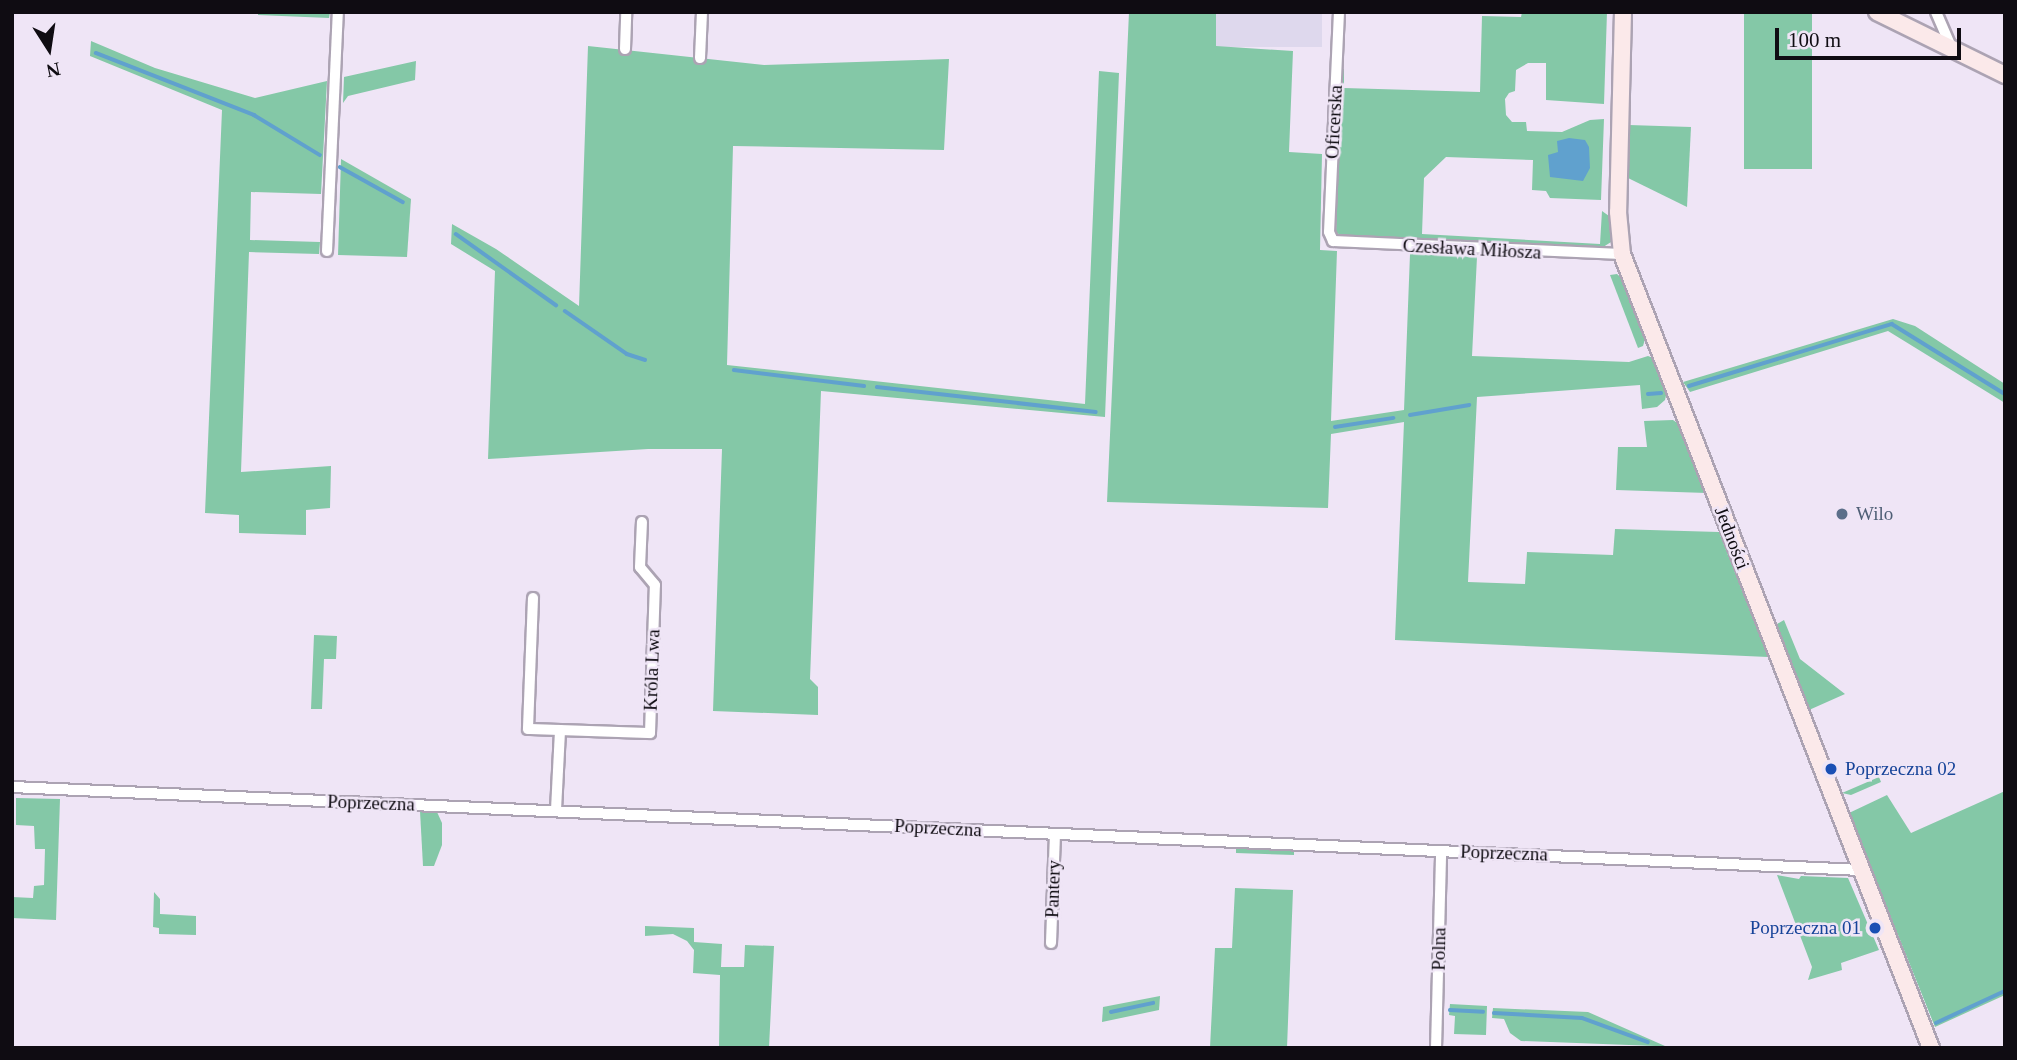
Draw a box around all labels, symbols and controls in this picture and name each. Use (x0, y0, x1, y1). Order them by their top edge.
north arrow (14, 14, 84, 84)
scale bar (1779, 14, 1965, 58)
text: 100 m (1788, 28, 1841, 52)
text: N (45, 58, 62, 82)
street label: Oficerska (1321, 85, 1347, 159)
street label: Czesława Miłosza (1402, 234, 1542, 264)
street label: Jedności (1710, 503, 1754, 573)
place label: Wilo (1856, 503, 1893, 525)
marker: Wilo (1834, 506, 1850, 522)
street label: Króla Lwa (639, 629, 665, 711)
place label: Poprzeczna 02 (1845, 758, 1956, 780)
marker: Poprzeczna 02 (1823, 761, 1839, 777)
street label: Poprzeczna (327, 790, 415, 816)
street label: Poprzeczna (894, 814, 982, 842)
street label: Poprzeczna (1460, 840, 1548, 866)
street label: Pantery (1041, 860, 1065, 918)
place label: Poprzeczna 01 (1750, 917, 1861, 939)
marker: Poprzeczna 01 (1867, 920, 1883, 936)
street label: Polna (1427, 927, 1451, 971)

